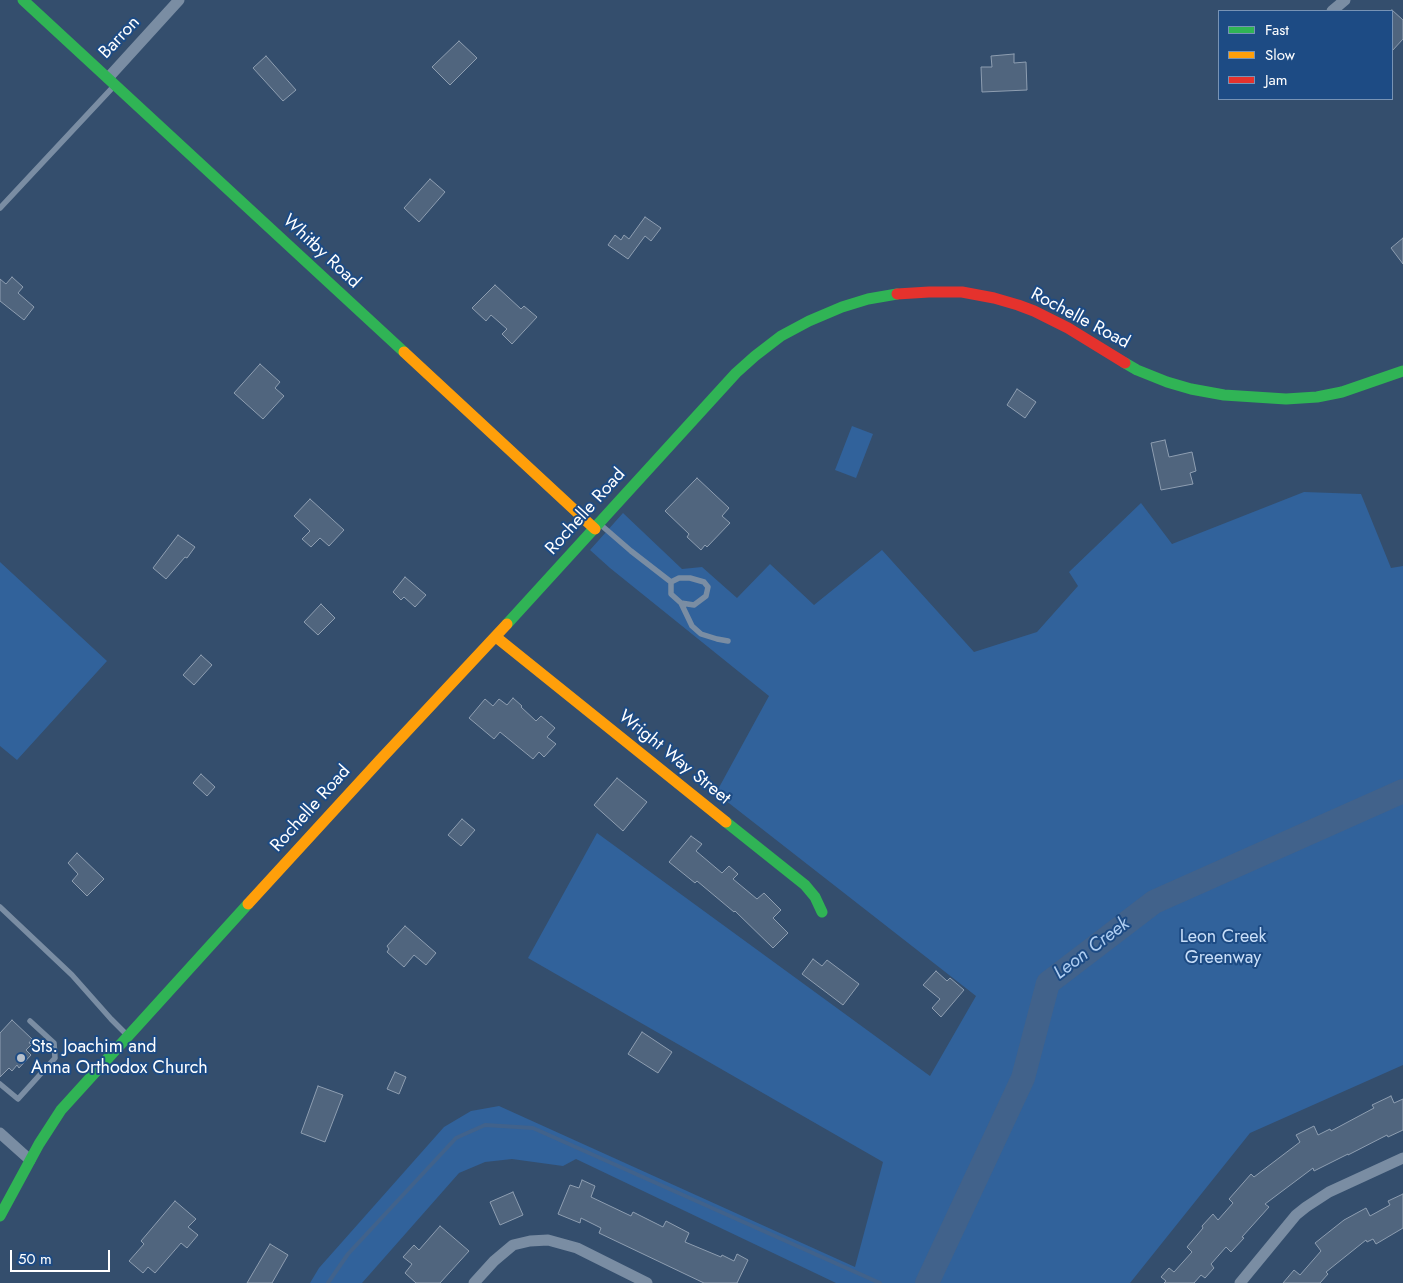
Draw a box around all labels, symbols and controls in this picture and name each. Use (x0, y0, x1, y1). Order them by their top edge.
legend (1218, 10, 1393, 100)
street label: Barron (95, 12, 145, 64)
text: Fast (1265, 19, 1289, 41)
text: Slow (1265, 44, 1295, 66)
text: Jam (1265, 69, 1288, 91)
street label: Whitby Road (278, 211, 364, 293)
street label: Rochelle Road (1027, 284, 1133, 354)
street label: Rochelle Road (542, 464, 630, 560)
street label: Wright Way Street (614, 706, 734, 810)
street label: Rochelle Road (267, 761, 355, 857)
water label: Leon Creek (1050, 913, 1134, 985)
park label: Leon Creek Greenway (1180, 927, 1266, 970)
place label: Sts. Joachim and Anna Orthodox Church (31, 1037, 208, 1080)
marker: Sts. Joachim and Anna Orthodox Church (15, 1052, 27, 1064)
scale bar (12, 1240, 112, 1272)
text: 50 m (18, 1248, 52, 1270)

